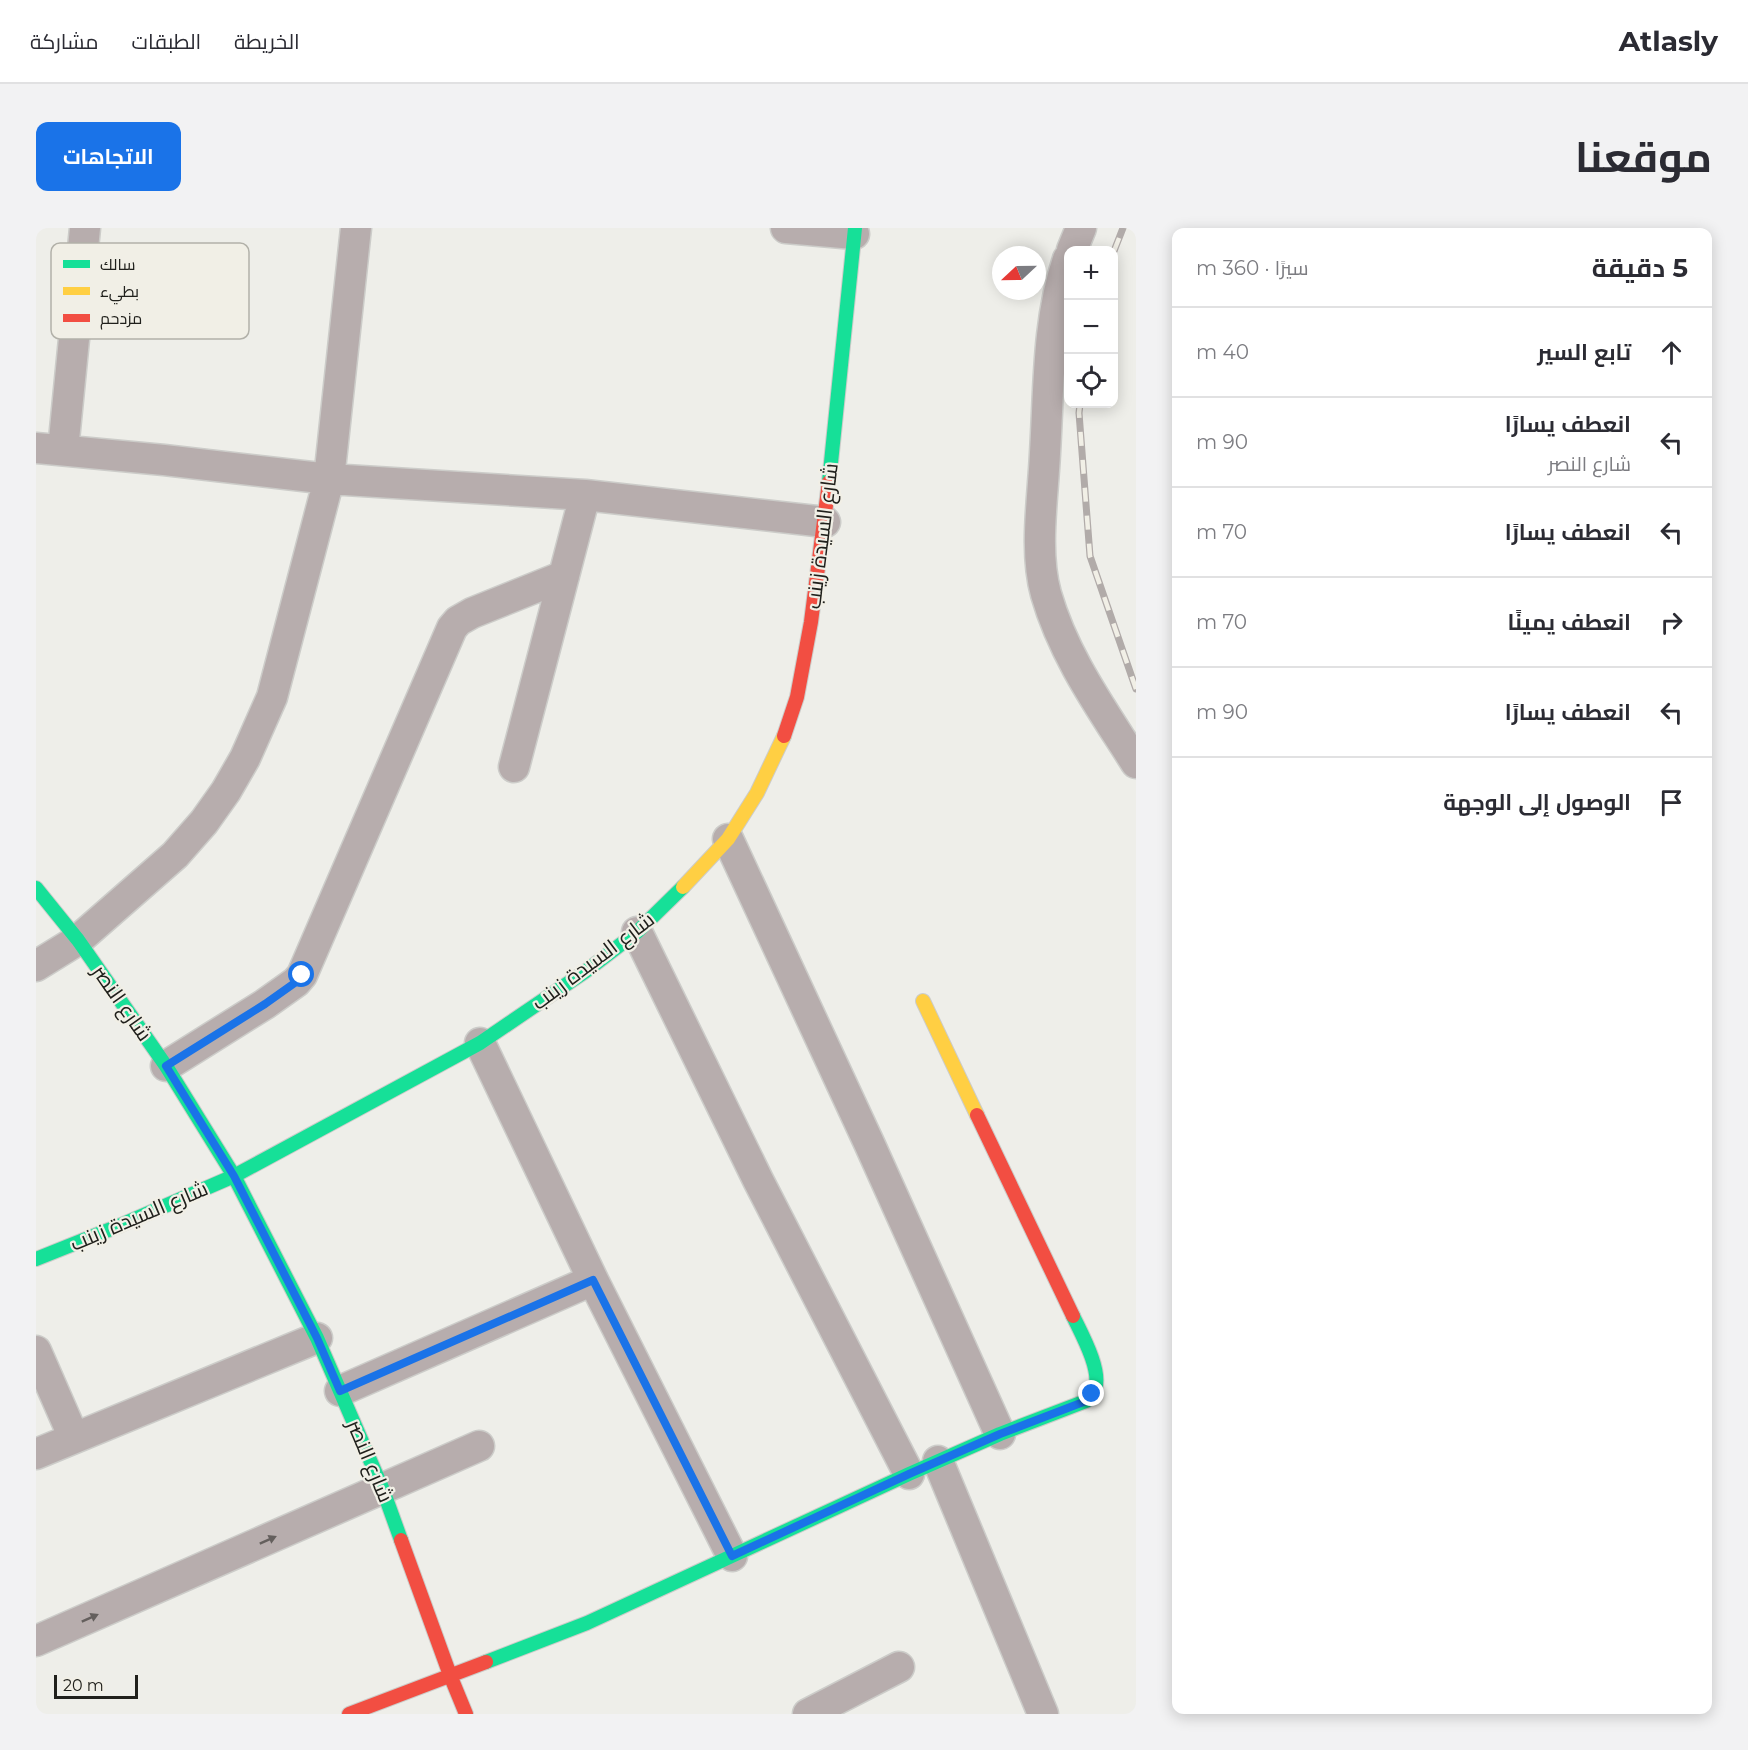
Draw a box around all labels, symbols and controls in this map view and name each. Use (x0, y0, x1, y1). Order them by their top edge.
text: Atlasly (1619, 24, 1718, 58)
text: مشاركة (30, 29, 99, 54)
text: الطبقات (132, 29, 201, 54)
text: الخريطة (234, 29, 300, 54)
button: الاتجاهات (36, 122, 181, 191)
text: موقعنا (1575, 131, 1712, 183)
legend (51, 243, 249, 339)
north arrow (992, 246, 1046, 300)
map controls (1064, 246, 1118, 408)
button: + (1064, 246, 1118, 300)
text: 5 دقيقة (1592, 252, 1688, 284)
text: سالك (100, 255, 135, 274)
text: سيرًا · 360 m (1196, 256, 1309, 280)
text: بطيء (100, 282, 139, 305)
button: − (1064, 300, 1118, 354)
text: مزدحم (100, 309, 142, 330)
icon: ahead (1655, 336, 1688, 369)
text: تابع السير (1537, 339, 1631, 366)
text: 40 m (1196, 340, 1249, 364)
button: locate (1064, 354, 1118, 408)
text: انعطف يسارًا (1505, 411, 1631, 438)
icon: left (1655, 426, 1688, 459)
text: 90 m (1196, 430, 1248, 454)
text: شارع النصر (1548, 452, 1631, 476)
street label: شارع السيدة زينب (800, 461, 845, 611)
icon: left (1655, 516, 1688, 549)
text: انعطف يسارًا (1505, 519, 1631, 546)
text: 70 m (1196, 520, 1247, 544)
icon: right (1655, 606, 1688, 639)
text: انعطف يمينًا (1507, 609, 1631, 636)
text: 70 m (1196, 610, 1247, 634)
icon: left (1655, 696, 1688, 729)
text: انعطف يسارًا (1505, 699, 1631, 726)
text: 90 m (1196, 700, 1248, 724)
icon: arrive (1655, 786, 1688, 819)
text: الوصول إلى الوجهة (1443, 789, 1631, 816)
street label: شارع السيدة زينب (526, 906, 660, 1016)
street label: شارع النصر (85, 959, 158, 1047)
route start (288, 961, 314, 987)
street label: شارع السيدة زينب (66, 1175, 212, 1258)
route end (1078, 1380, 1104, 1406)
street label: شارع النصر (340, 1415, 399, 1507)
one-way arrow (260, 1535, 278, 1545)
one-way arrow (81, 1613, 99, 1623)
scale bar (54, 1672, 138, 1700)
text: 20 m (63, 1676, 104, 1695)

